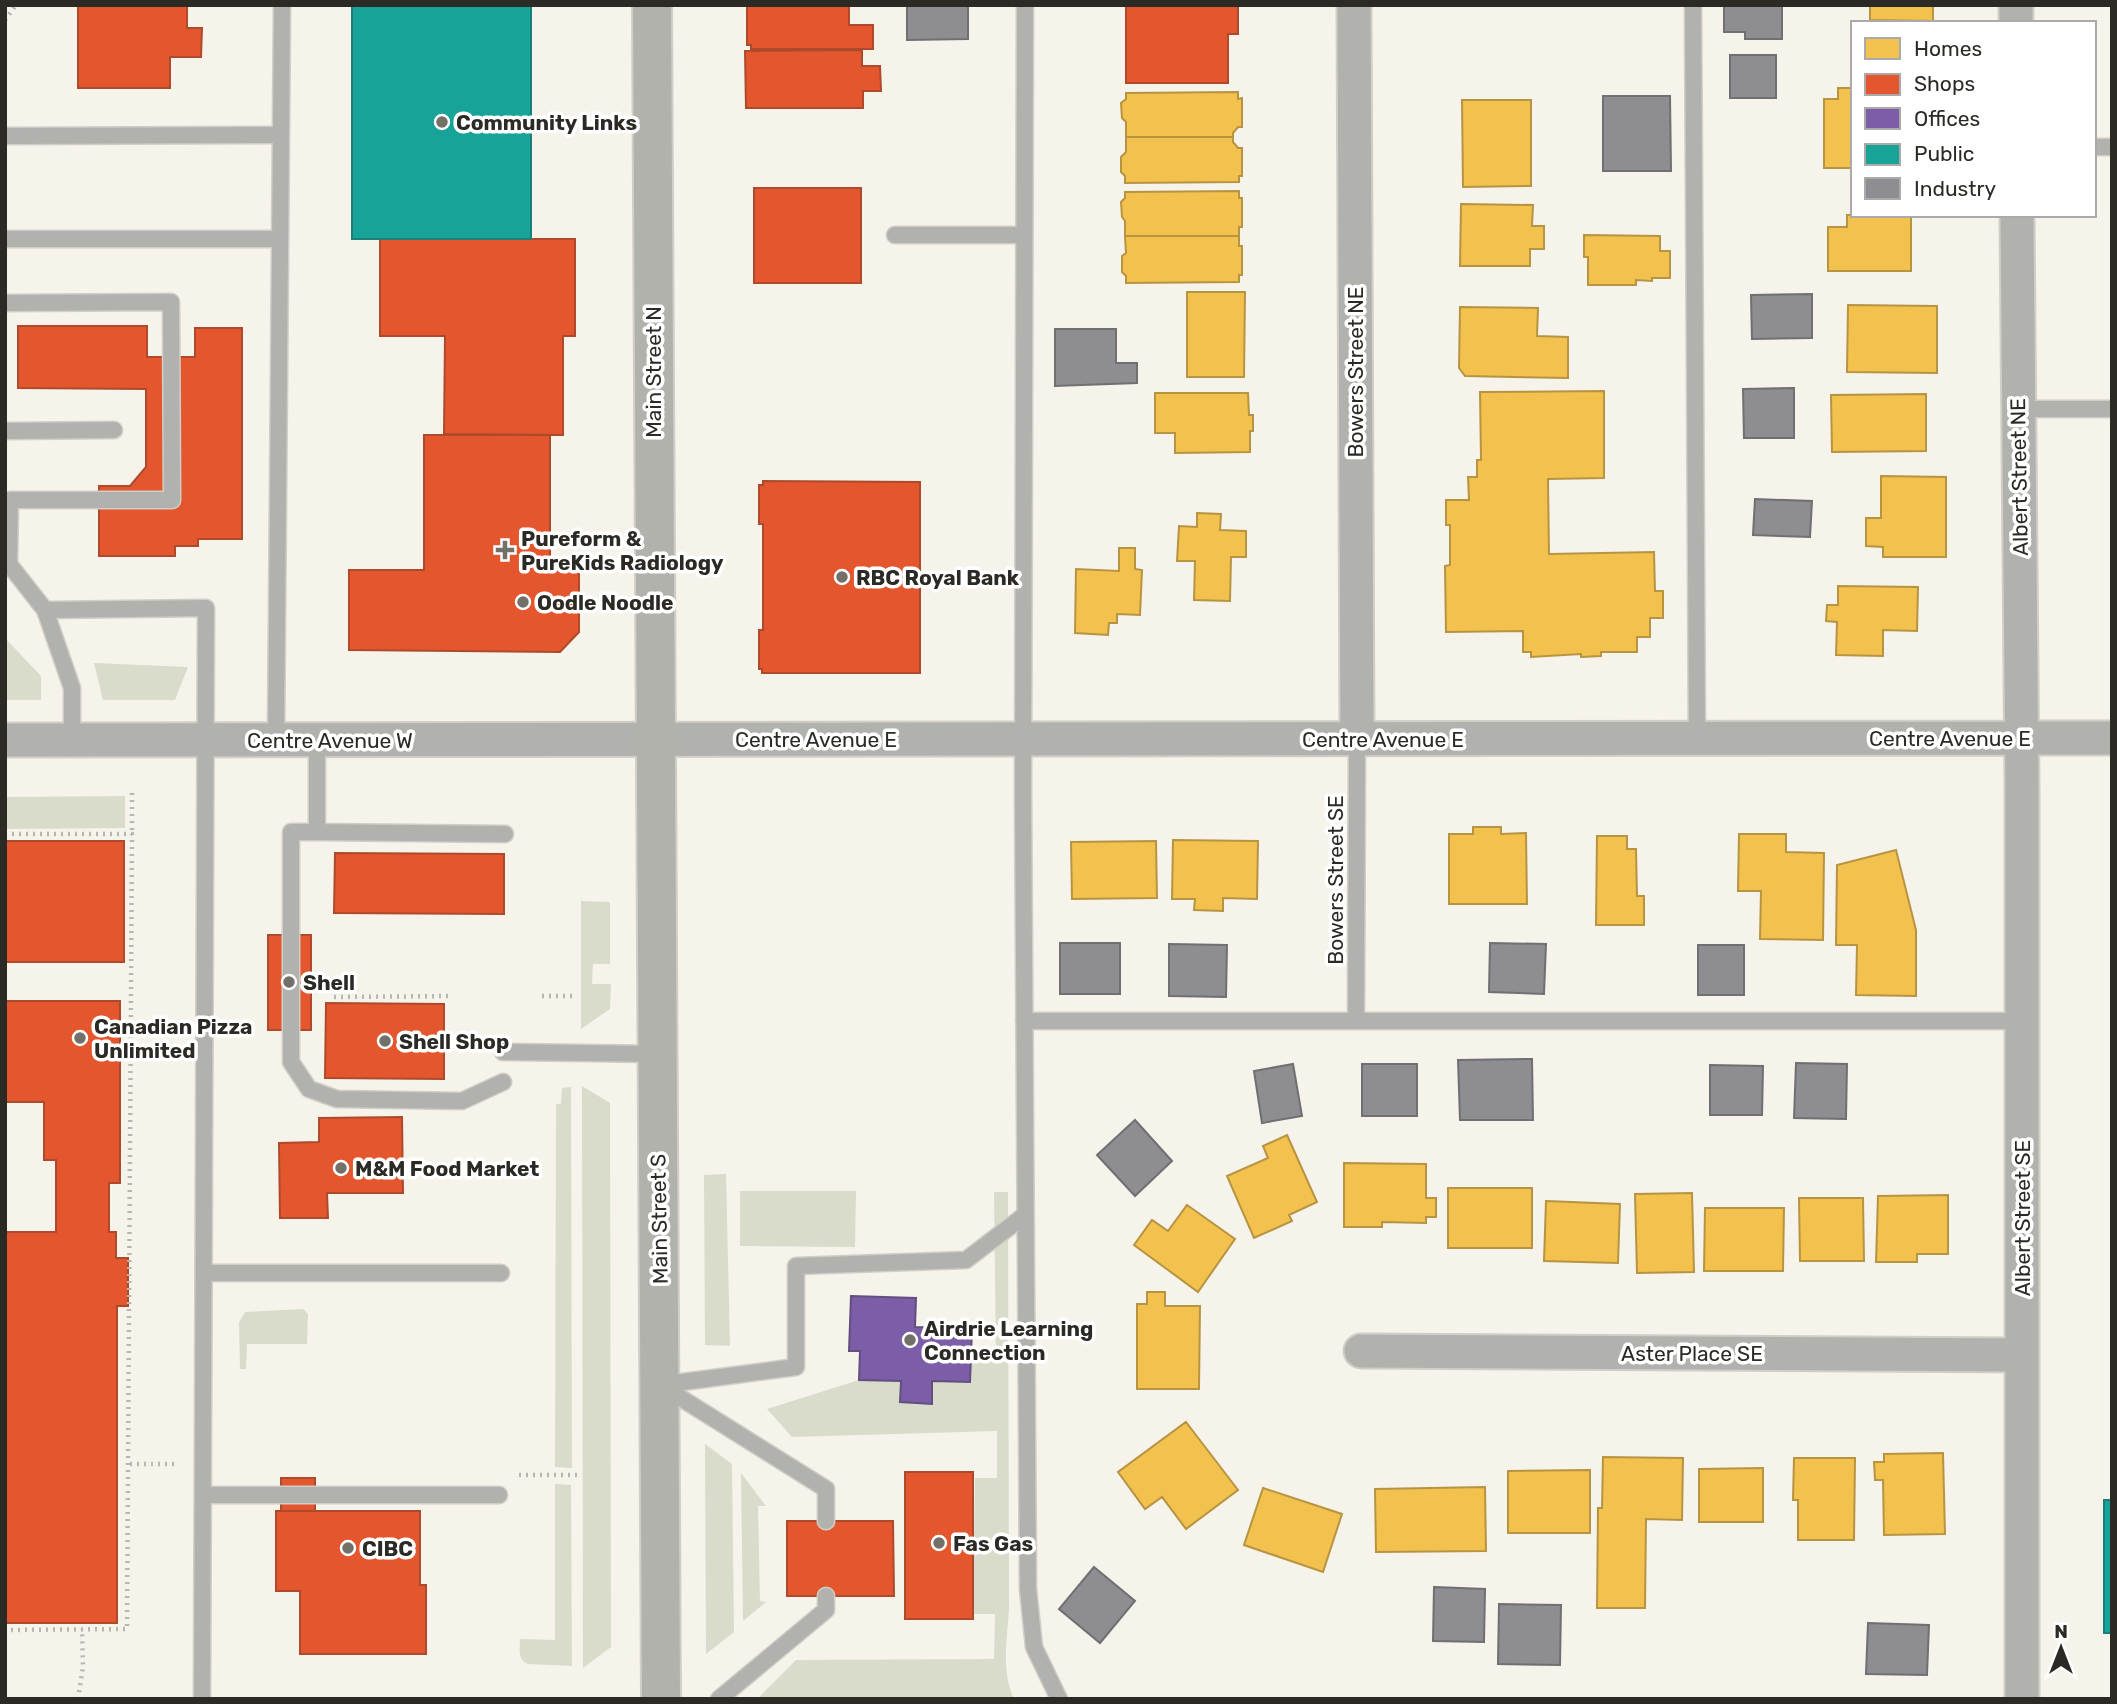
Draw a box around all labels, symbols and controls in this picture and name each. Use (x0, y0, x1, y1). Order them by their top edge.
legend (1851, 21, 2096, 217)
text: Homes (1914, 36, 1982, 61)
text: Shops (1914, 71, 1975, 96)
text: Offices (1914, 106, 1980, 131)
place label: Community Links (456, 110, 637, 135)
marker: Community Links (434, 114, 450, 130)
text: Public (1914, 141, 1974, 166)
text: Industry (1914, 176, 1996, 201)
street label: Bowers Street NE (1343, 286, 1368, 458)
street label: Main Street N (641, 306, 666, 438)
street label: Albert Street NE (2005, 398, 2033, 556)
place label: Pureform & PureKids Radiology (521, 526, 724, 575)
marker: Pureform & PureKids Radiology (495, 540, 515, 560)
place label: RBC Royal Bank (856, 565, 1020, 590)
marker: RBC Royal Bank (834, 569, 850, 585)
place label: Oodle Noodle (537, 590, 673, 615)
marker: Oodle Noodle (515, 594, 531, 610)
street label: Centre Avenue E (1869, 726, 2031, 751)
street label: Centre Avenue E (735, 727, 897, 752)
street label: Centre Avenue E (1302, 727, 1464, 752)
street label: Centre Avenue W (247, 728, 413, 753)
street label: Bowers Street SE (1323, 795, 1348, 965)
place label: Shell (303, 970, 355, 995)
marker: Shell (281, 974, 297, 990)
place label: Canadian Pizza Unlimited (94, 1014, 252, 1063)
place label: Shell Shop (399, 1029, 509, 1054)
marker: Canadian Pizza Unlimited (72, 1030, 88, 1046)
marker: Shell Shop (377, 1033, 393, 1049)
street label: Albert Street SE (2010, 1140, 2035, 1296)
street label: Main Street S (645, 1154, 673, 1284)
place label: M&M Food Market (355, 1156, 540, 1181)
marker: M&M Food Market (333, 1160, 349, 1176)
place label: Airdrie Learning Connection (924, 1316, 1093, 1365)
marker: Airdrie Learning Connection (902, 1332, 918, 1348)
street label: Aster Place SE (1621, 1341, 1763, 1366)
place label: Fas Gas (953, 1531, 1033, 1556)
marker: Fas Gas (931, 1535, 947, 1551)
place label: CIBC (362, 1536, 413, 1561)
marker: CIBC (340, 1540, 356, 1556)
north arrow (2026, 1613, 2096, 1683)
text: N (2054, 1620, 2068, 1643)

